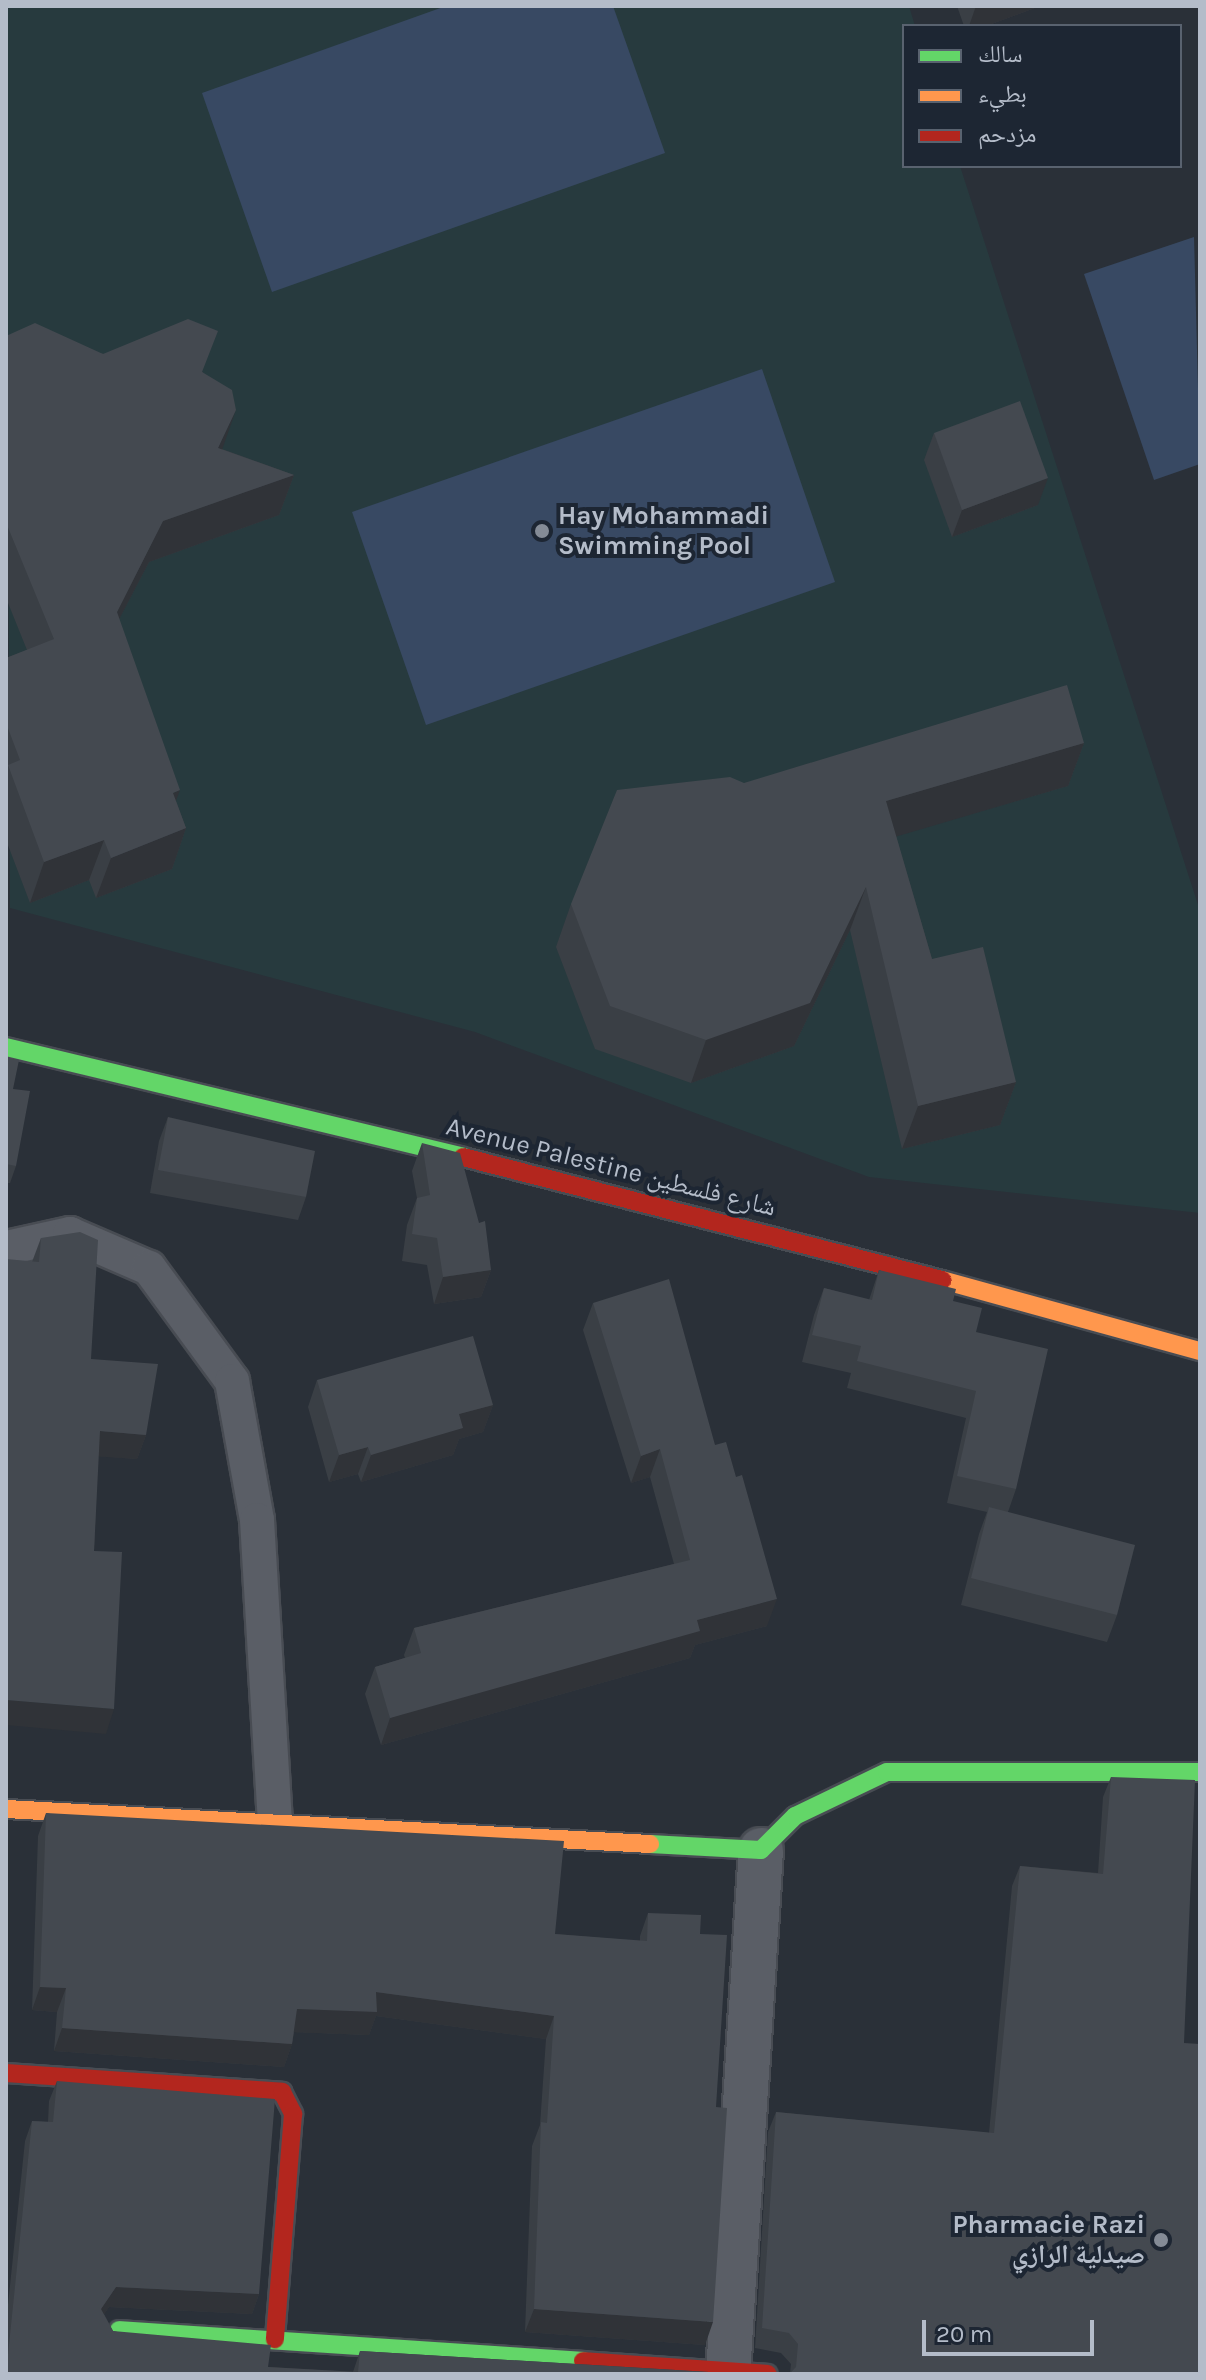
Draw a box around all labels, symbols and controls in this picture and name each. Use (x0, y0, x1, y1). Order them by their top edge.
legend (902, 24, 1182, 168)
text: سالك (978, 40, 1023, 68)
text: بطيء (978, 80, 1027, 108)
text: مزدحم (978, 120, 1037, 148)
place label: Hay Mohammadi Swimming Pool (558, 500, 769, 562)
marker: Hay Mohammadi Swimming Pool (533, 522, 551, 540)
street label: Avenue Palestine شارع فلسطين (443, 1111, 779, 1223)
place label: Pharmacie Razi صيدلية الرازي (952, 2209, 1145, 2270)
marker: Pharmacie Razi صيدلية الرازي (1152, 2231, 1170, 2249)
scale bar (926, 2304, 1098, 2354)
text: 20 m (936, 2320, 992, 2348)

